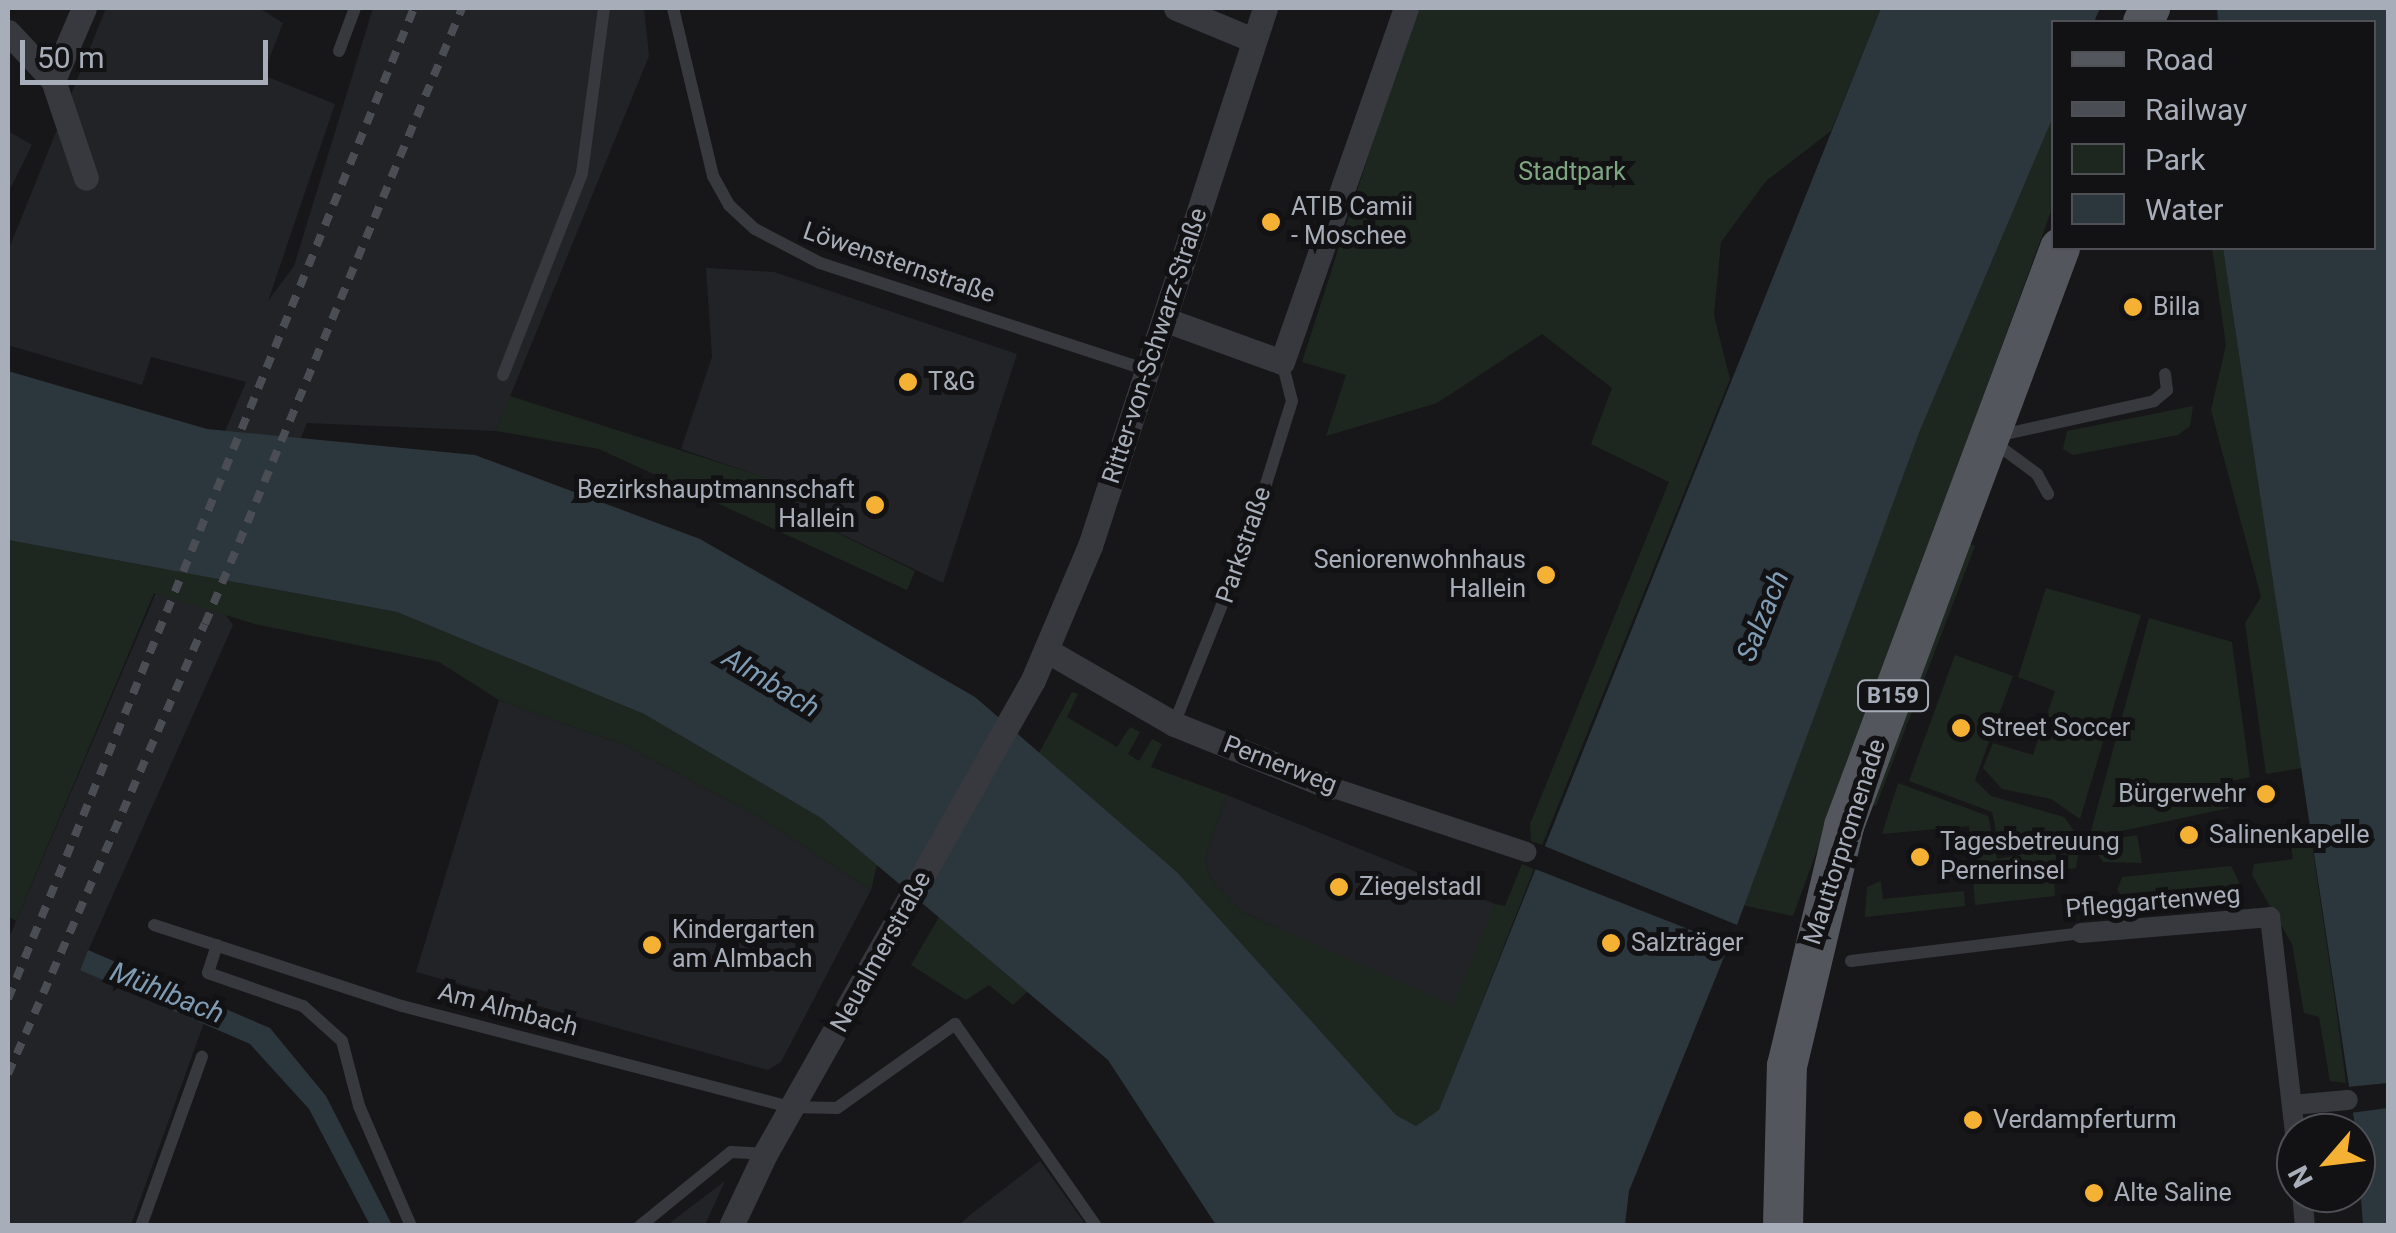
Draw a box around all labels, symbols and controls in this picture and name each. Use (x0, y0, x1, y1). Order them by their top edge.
scale bar (25, 20, 272, 82)
legend (2051, 20, 2376, 250)
text: 50 m (37, 40, 104, 75)
text: Road (2145, 42, 2214, 77)
text: Railway (2145, 92, 2247, 127)
text: Park (2145, 142, 2205, 177)
park label: Stadtpark (1518, 157, 1626, 187)
text: Water (2145, 192, 2223, 227)
place label: ATIB Camii - Moschee (1291, 193, 1413, 252)
street label: Ritter-von-Schwarz-Straße (1096, 204, 1214, 488)
marker: ATIB Camii - Moschee (1260, 211, 1282, 233)
street label: Löwensternstraße (799, 216, 999, 310)
place label: Billa (2153, 292, 2200, 322)
marker: Billa (2122, 296, 2144, 318)
place label: T&G (928, 367, 975, 397)
marker: T&G (897, 371, 919, 393)
place label: Bezirkshauptmannschaft Hallein (577, 476, 855, 535)
street label: Parkstraße (1210, 483, 1278, 607)
marker: Bezirkshauptmannschaft Hallein (864, 494, 886, 516)
place label: Seniorenwohnhaus Hallein (1314, 546, 1526, 605)
marker: Seniorenwohnhaus Hallein (1535, 564, 1557, 586)
water label: Salzach (1730, 566, 1796, 666)
water label: Almbach (716, 641, 826, 725)
road number: B159 (1856, 679, 1930, 713)
place label: Street Soccer (1981, 713, 2130, 743)
marker: Street Soccer (1950, 717, 1972, 739)
street label: Pernerweg (1219, 730, 1341, 800)
street label: Mauttorpromenade (1798, 735, 1892, 949)
place label: Bürgerwehr (2118, 779, 2246, 809)
marker: Bürgerwehr (2255, 783, 2277, 805)
place label: Salinenkapelle (2209, 820, 2369, 850)
marker: Salinenkapelle (2178, 824, 2200, 846)
place label: Tagesbetreuung Pernerinsel (1940, 828, 2120, 887)
marker: Tagesbetreuung Pernerinsel (1909, 846, 1931, 868)
street label: Neualmerstraße (824, 866, 938, 1038)
place label: Ziegelstadl (1359, 872, 1482, 902)
marker: Ziegelstadl (1328, 876, 1350, 898)
street label: Pfleggartenweg (2064, 879, 2242, 925)
place label: Kindergarten am Almbach (672, 916, 815, 975)
place label: Salzträger (1631, 928, 1743, 958)
marker: Salzträger (1600, 932, 1622, 954)
marker: Kindergarten am Almbach (641, 934, 663, 956)
water label: Mühlbach (105, 955, 229, 1031)
street label: Am Almbach (435, 977, 581, 1043)
place label: Verdampferturm (1993, 1105, 2177, 1135)
marker: Verdampferturm (1962, 1109, 1984, 1131)
north arrow (2276, 1113, 2376, 1213)
text: N (2282, 1160, 2320, 1193)
place label: Alte Saline (2114, 1178, 2232, 1208)
marker: Alte Saline (2083, 1182, 2105, 1204)

